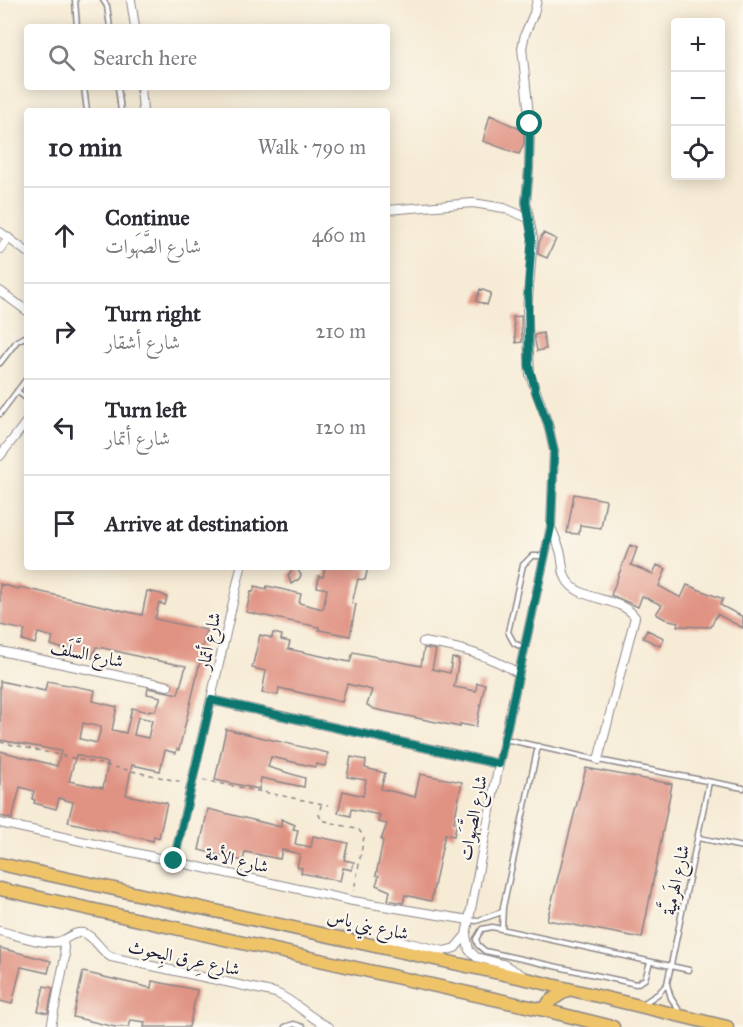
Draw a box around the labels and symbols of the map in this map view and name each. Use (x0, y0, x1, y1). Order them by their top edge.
route start (516, 110, 542, 136)
street label: شارع أتمار (190, 610, 230, 675)
street label: شارع السَّلَف (48, 632, 126, 676)
street label: شارع الصَّهَوات (450, 773, 496, 863)
street label: شارع الأمة (202, 840, 271, 882)
street label: شارع الهَرميَّة (654, 842, 698, 918)
route end (160, 847, 186, 873)
street label: شارع بني ياس (324, 905, 411, 950)
street label: شارع عِرق البِحوث (125, 935, 242, 985)

